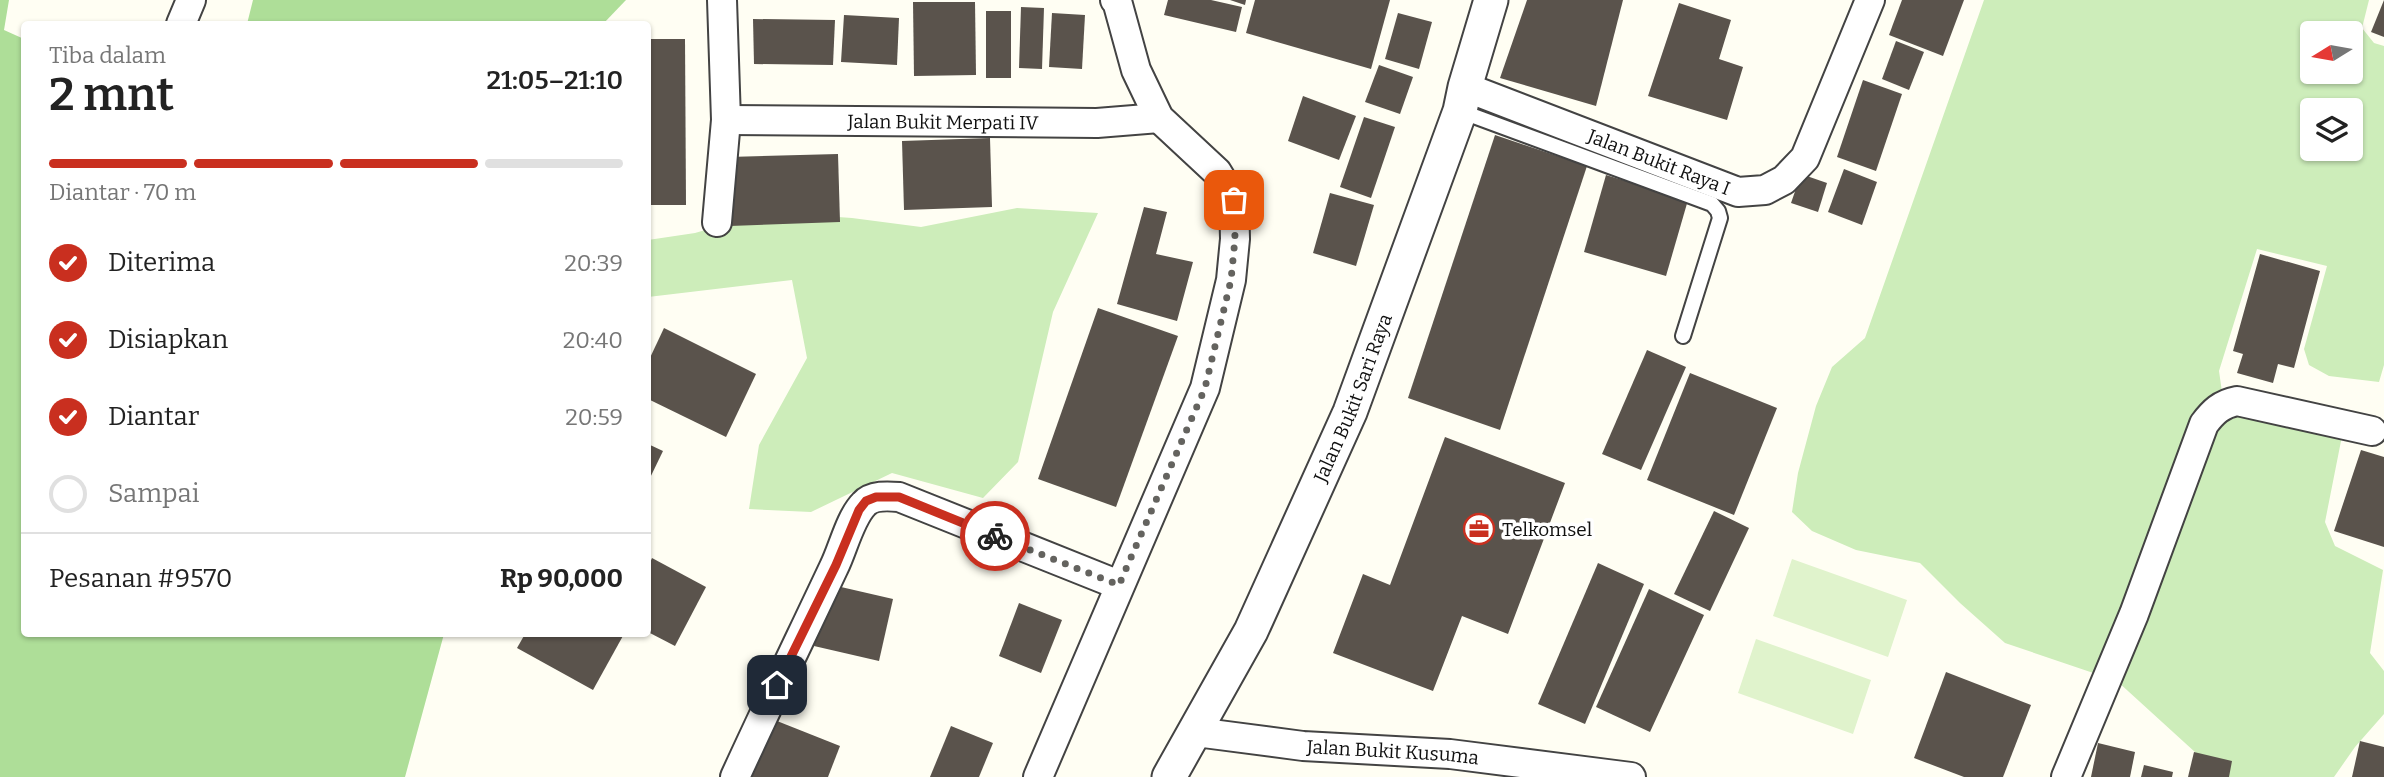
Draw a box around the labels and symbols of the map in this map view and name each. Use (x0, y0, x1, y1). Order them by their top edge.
north arrow (2300, 21, 2362, 84)
street label: Jalan Bukit Merpati IV (846, 109, 1039, 134)
street label: Jalan Bukit Raya I (1584, 123, 1734, 199)
pin (1204, 170, 1264, 230)
street label: Jalan Bukit Sari Raya (1308, 310, 1397, 486)
courier (960, 501, 1030, 571)
office icon: Telkomsel (1462, 512, 1496, 546)
place label: Telkomsel (1502, 518, 1592, 541)
pin (747, 655, 807, 715)
street label: Jalan Bukit Kusuma (1305, 735, 1481, 769)

